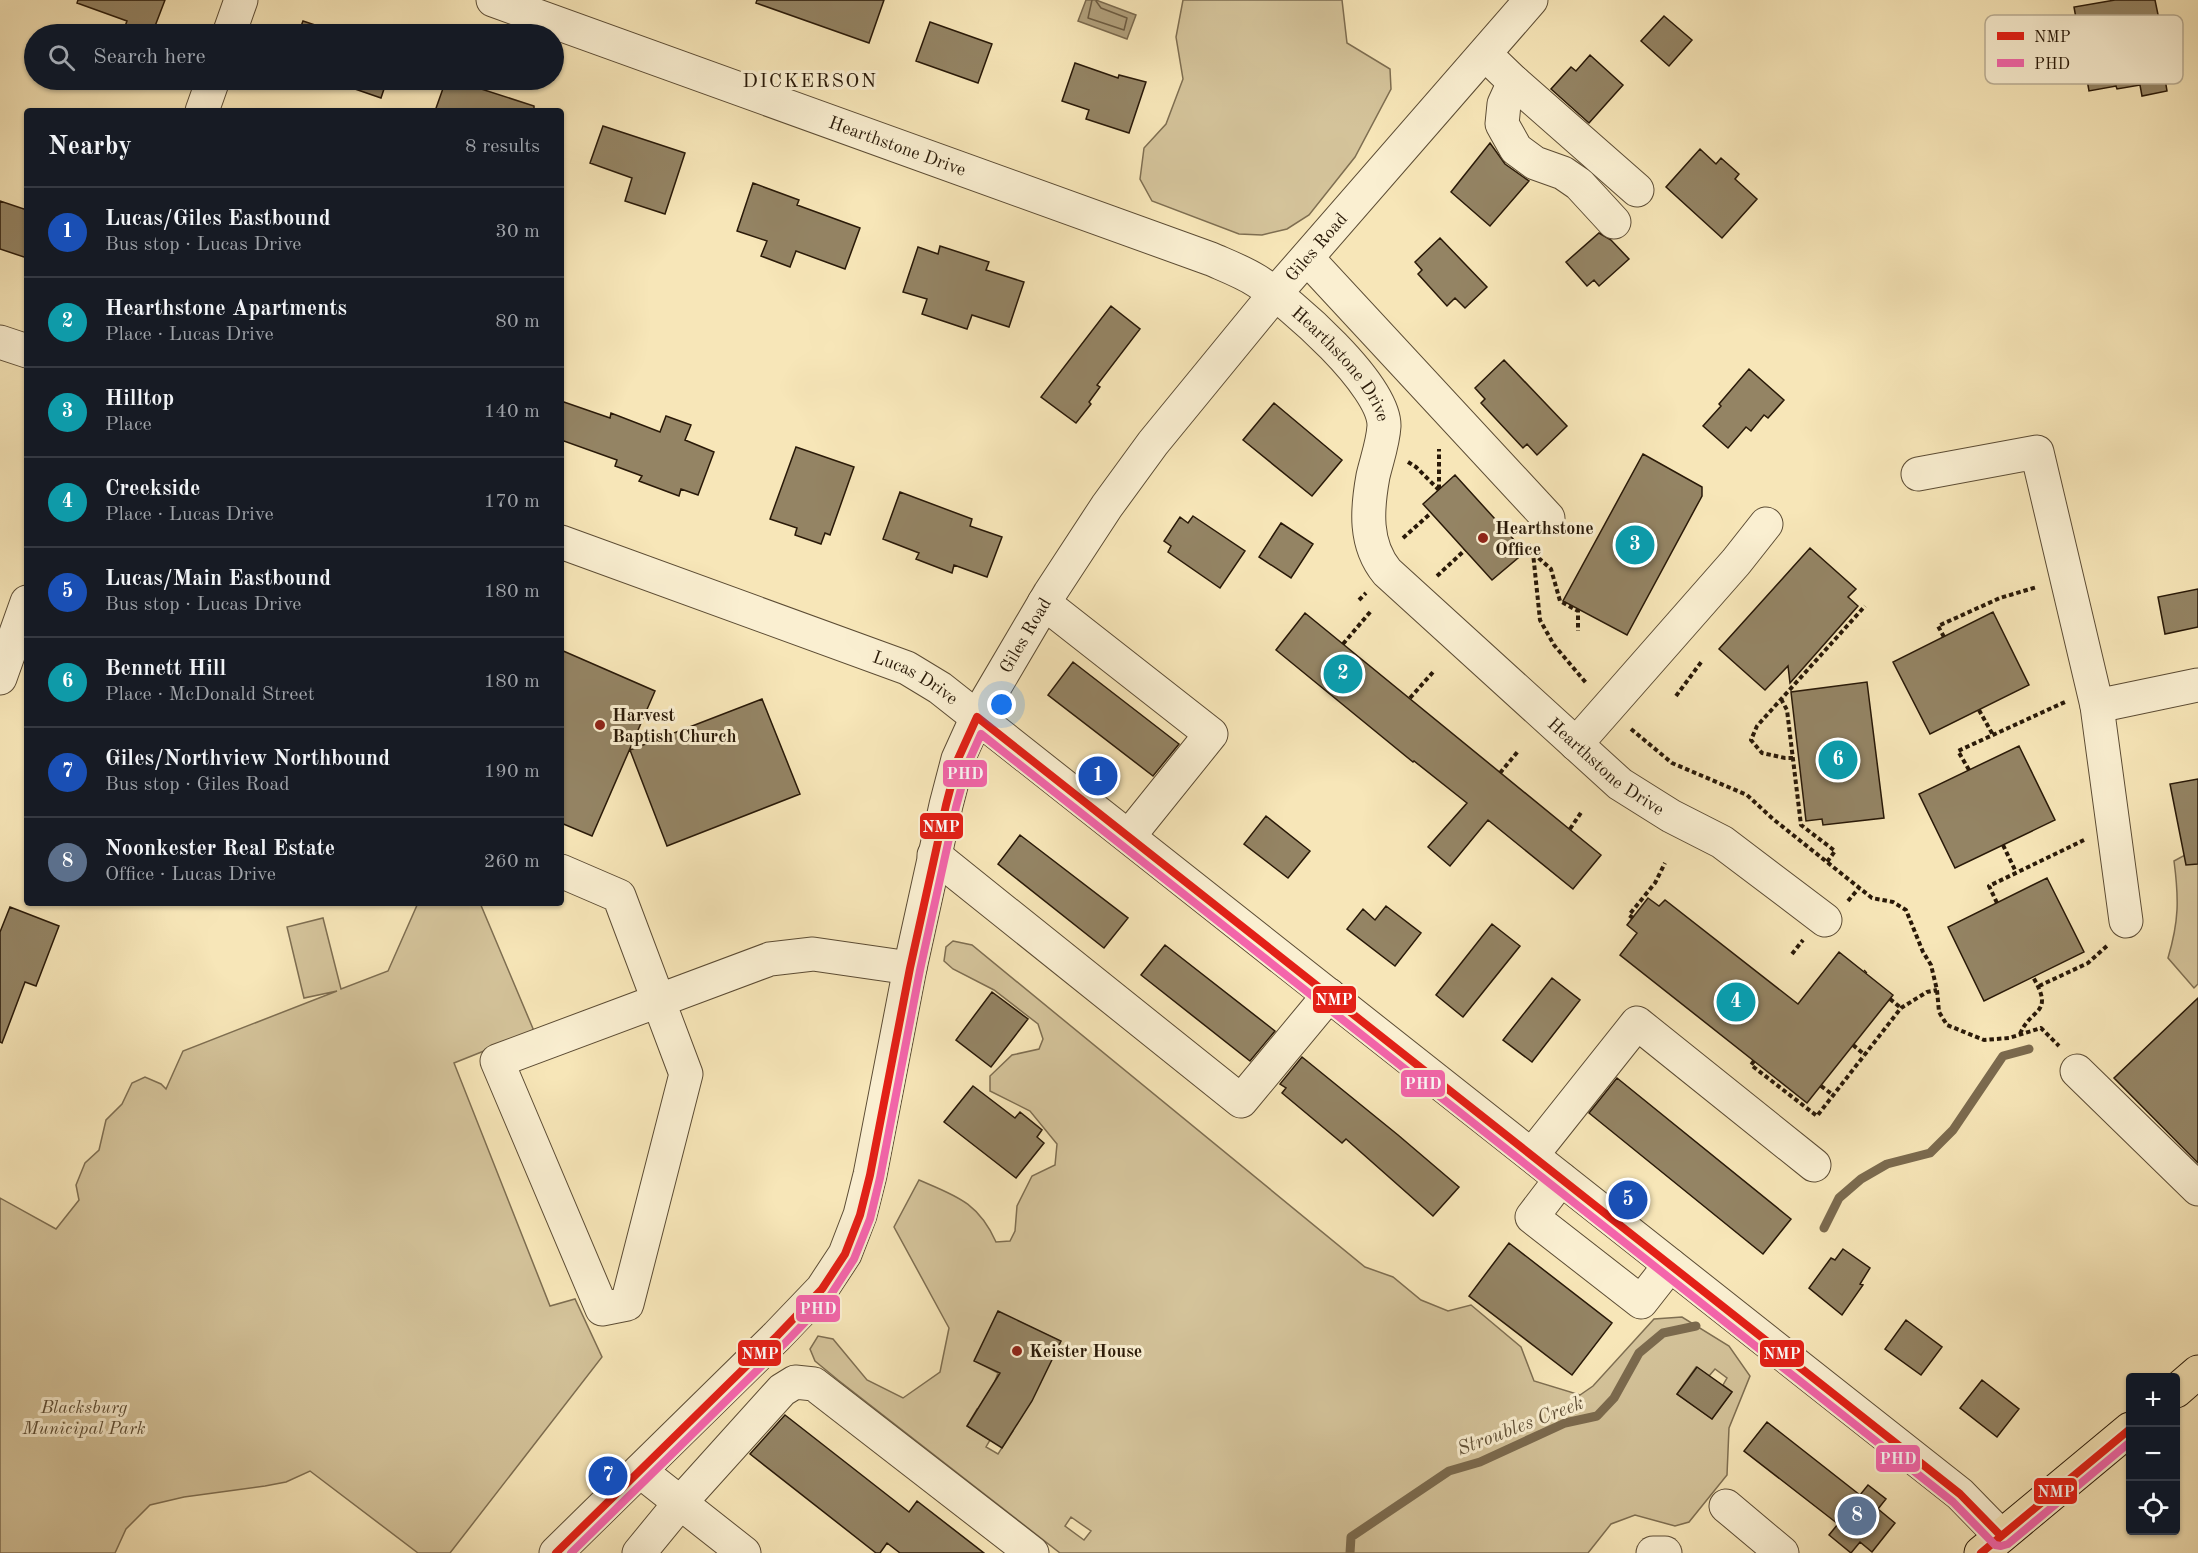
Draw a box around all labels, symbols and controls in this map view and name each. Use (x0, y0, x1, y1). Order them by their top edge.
legend (1985, 15, 2183, 84)
search box (24, 24, 564, 90)
text: NMP (2034, 30, 2071, 46)
icon: search (45, 41, 78, 74)
text: Search here (93, 46, 206, 68)
text: PHD (2034, 57, 2070, 73)
district label: DICKERSON (742, 72, 878, 92)
street label: Hearthstone Drive (826, 114, 968, 180)
text: Nearby (48, 134, 132, 160)
text: 8 results (465, 137, 540, 157)
text: Lucas/Giles Eastbound (105, 208, 331, 230)
street label: Giles Road (1282, 210, 1351, 285)
text: 1 (62, 222, 73, 242)
text: 30 m (495, 222, 540, 242)
text: Bus stop · Lucas Drive (105, 235, 302, 255)
text: Hearthstone Apartments (105, 298, 347, 320)
street label: Hearthstone Drive (1288, 304, 1392, 423)
text: 2 (62, 312, 73, 332)
text: 80 m (495, 312, 540, 332)
text: Place · Lucas Drive (105, 325, 274, 345)
text: Hilltop (105, 388, 174, 410)
text: 3 (62, 402, 73, 422)
text: 140 m (484, 402, 540, 422)
text: Place (105, 415, 152, 435)
text: Creekside (105, 478, 200, 500)
text: 4 (62, 492, 73, 512)
text: 170 m (484, 492, 540, 512)
text: Place · Lucas Drive (105, 505, 274, 525)
place label: Hearthstone Office (1495, 520, 1594, 559)
pin: 3 (1616, 522, 1654, 568)
marker: Hearthstone Office (1476, 531, 1490, 545)
text: Lucas/Main Eastbound (105, 568, 331, 590)
text: 5 (62, 582, 73, 602)
text: 180 m (484, 582, 540, 602)
text: Bus stop · Lucas Drive (105, 595, 302, 615)
street label: Giles Road (997, 595, 1055, 676)
street label: Lucas Drive (870, 648, 961, 709)
pin: 2 (1324, 652, 1362, 696)
text: Bennett Hill (105, 658, 226, 680)
text: 6 (62, 672, 73, 692)
text: 180 m (484, 672, 540, 692)
text: Place · McDonald Street (105, 685, 315, 705)
your location (987, 690, 1016, 719)
place label: Harvest Baptish Church (612, 707, 737, 746)
street label: Hearthstone Drive (1544, 715, 1667, 819)
marker: Harvest Baptish Church (593, 718, 607, 732)
pin: 6 (1818, 738, 1858, 783)
text: Giles/Northview Northbound (105, 748, 390, 770)
pin: 1 (1078, 754, 1118, 798)
line badge: PHD (942, 759, 988, 788)
text: 7 (62, 762, 73, 782)
text: 190 m (484, 762, 540, 782)
text: PHD (947, 767, 984, 783)
text: Bus stop · Giles Road (105, 775, 290, 795)
line badge: NMP (919, 812, 964, 840)
text: NMP (922, 820, 960, 836)
text: Noonkester Real Estate (105, 838, 335, 860)
text: 8 (62, 852, 73, 872)
text: 260 m (484, 852, 540, 872)
text: Office · Lucas Drive (105, 865, 276, 885)
pin: 4 (1716, 980, 1756, 1024)
line badge: NMP (1312, 985, 1357, 1014)
text: NMP (1315, 993, 1353, 1009)
line badge: PHD (1400, 1069, 1446, 1098)
text: PHD (1405, 1077, 1442, 1093)
pin: 5 (1608, 1178, 1648, 1222)
line badge: PHD (795, 1294, 841, 1323)
text: PHD (800, 1302, 837, 1318)
line badge: NMP (737, 1339, 782, 1367)
line badge: NMP (1759, 1339, 1805, 1368)
place label: Keister House (1029, 1343, 1142, 1361)
marker: Keister House (1010, 1344, 1024, 1358)
text: NMP (741, 1347, 779, 1363)
text: NMP (1763, 1347, 1801, 1363)
map controls (2126, 1373, 2180, 1535)
button: + (2126, 1373, 2180, 1427)
water label: Stroubles Creek (1455, 1393, 1587, 1460)
park label: Blacksburg Municipal Park (21, 1399, 146, 1438)
button: − (2126, 1427, 2180, 1481)
line badge: PHD (1875, 1444, 1921, 1473)
text: PHD (1880, 1452, 1917, 1468)
pin: 7 (588, 1454, 628, 1498)
line badge: NMP (2033, 1477, 2078, 1505)
button: locate (2126, 1481, 2180, 1535)
text: NMP (2037, 1485, 2075, 1501)
pin: 8 (1838, 1494, 1876, 1538)

